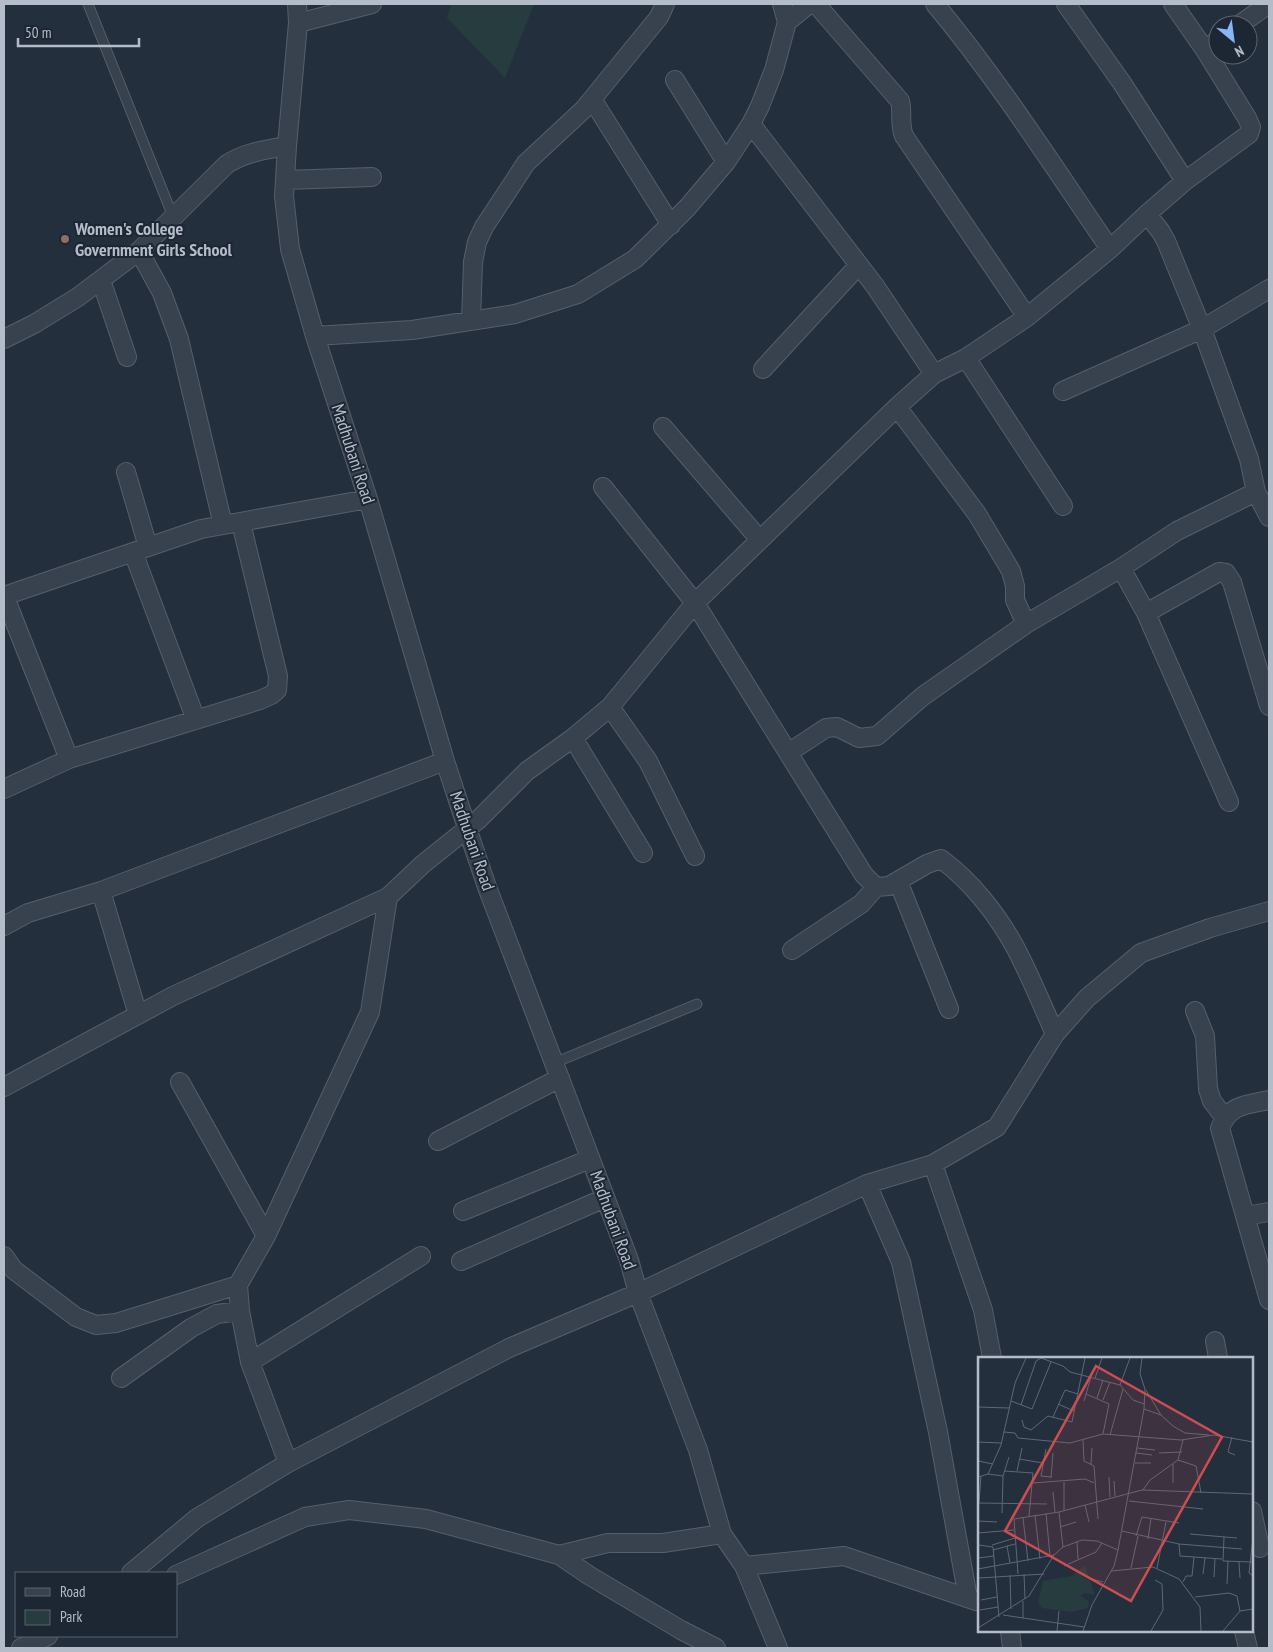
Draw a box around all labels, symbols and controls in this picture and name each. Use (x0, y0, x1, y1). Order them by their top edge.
scale bar (18, 15, 139, 47)
north arrow (1208, 15, 1258, 65)
text: 50 m (25, 23, 51, 42)
text: N (1232, 42, 1247, 61)
place label: Women's College Government Girls School (74, 217, 232, 261)
marker: Women's College Government Girls School (59, 233, 71, 245)
street label: Madhubani Road (327, 401, 380, 507)
street label: Madhubani Road (445, 788, 500, 894)
street label: Madhubani Road (585, 1167, 642, 1272)
inset map (978, 1357, 1253, 1632)
legend (15, 1572, 178, 1637)
text: Road (60, 1582, 86, 1601)
text: Park (60, 1607, 82, 1626)

